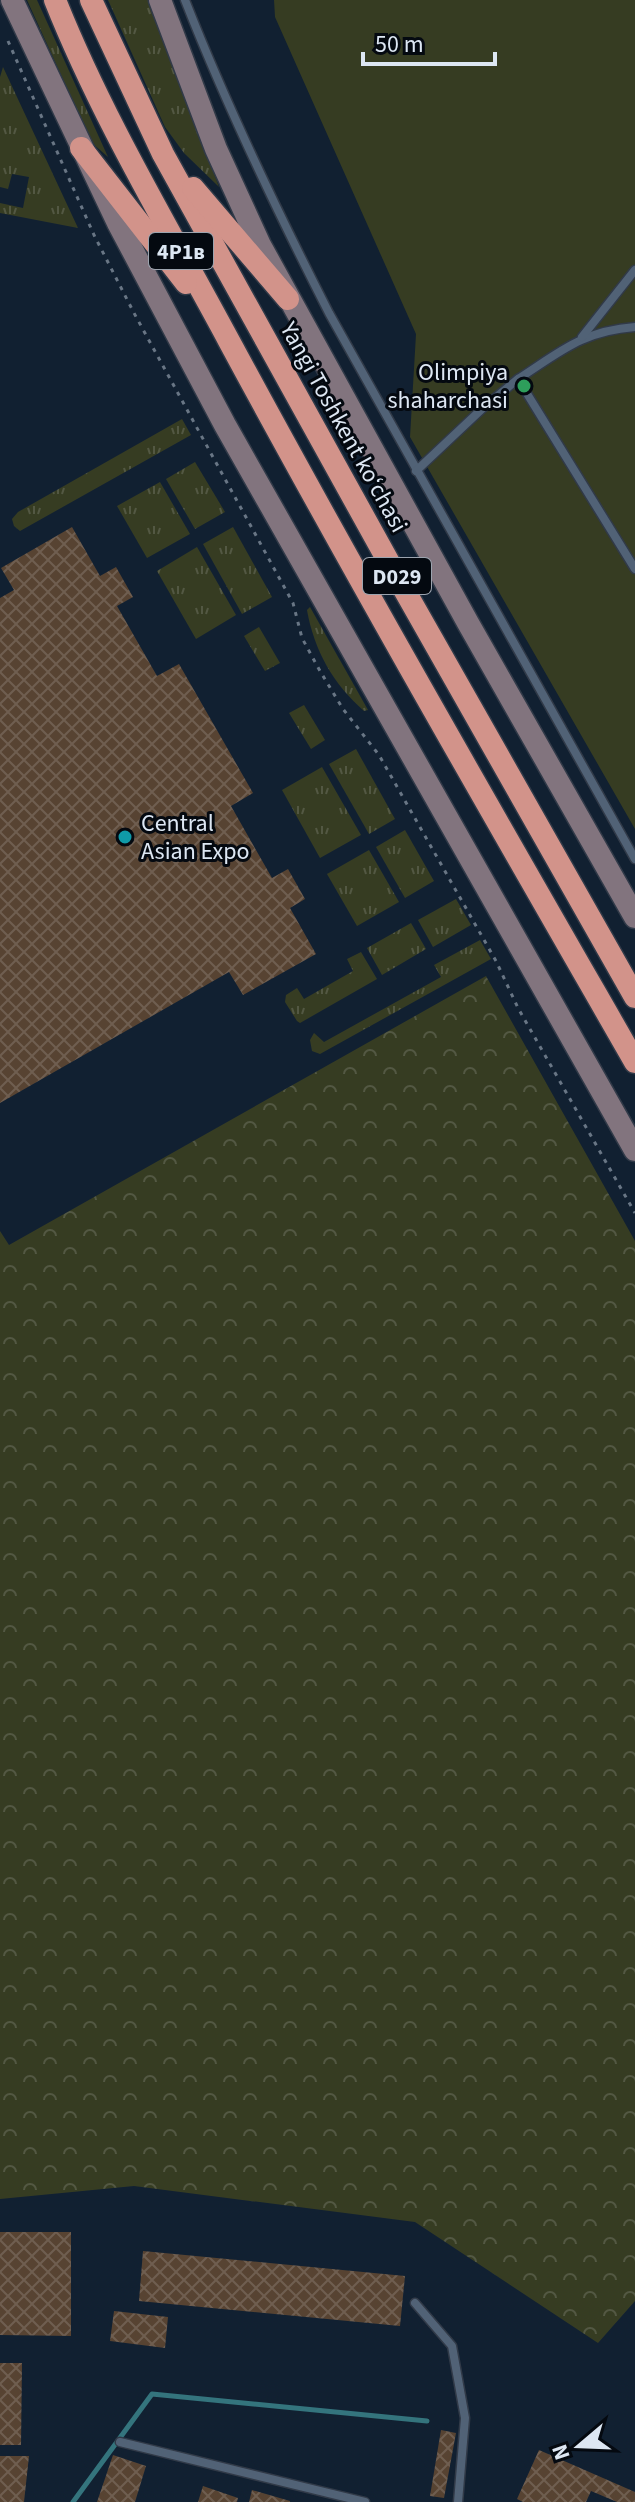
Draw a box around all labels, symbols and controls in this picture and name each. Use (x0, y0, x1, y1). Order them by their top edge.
scale bar (363, 16, 495, 66)
text: 50 m (375, 27, 424, 62)
road number: 4Р1в (149, 233, 213, 269)
street label: Yangi Toshkent ko‘chasi (271, 315, 416, 539)
place label: Olimpiya shaharchasi (387, 355, 508, 418)
marker: Olimpiya shaharchasi (515, 377, 533, 395)
road number: D029 (363, 558, 431, 594)
place label: Central Asian Expo (141, 806, 250, 869)
marker: Central Asian Expo (116, 828, 134, 846)
north arrow (539, 2406, 619, 2486)
text: N (544, 2440, 579, 2464)

